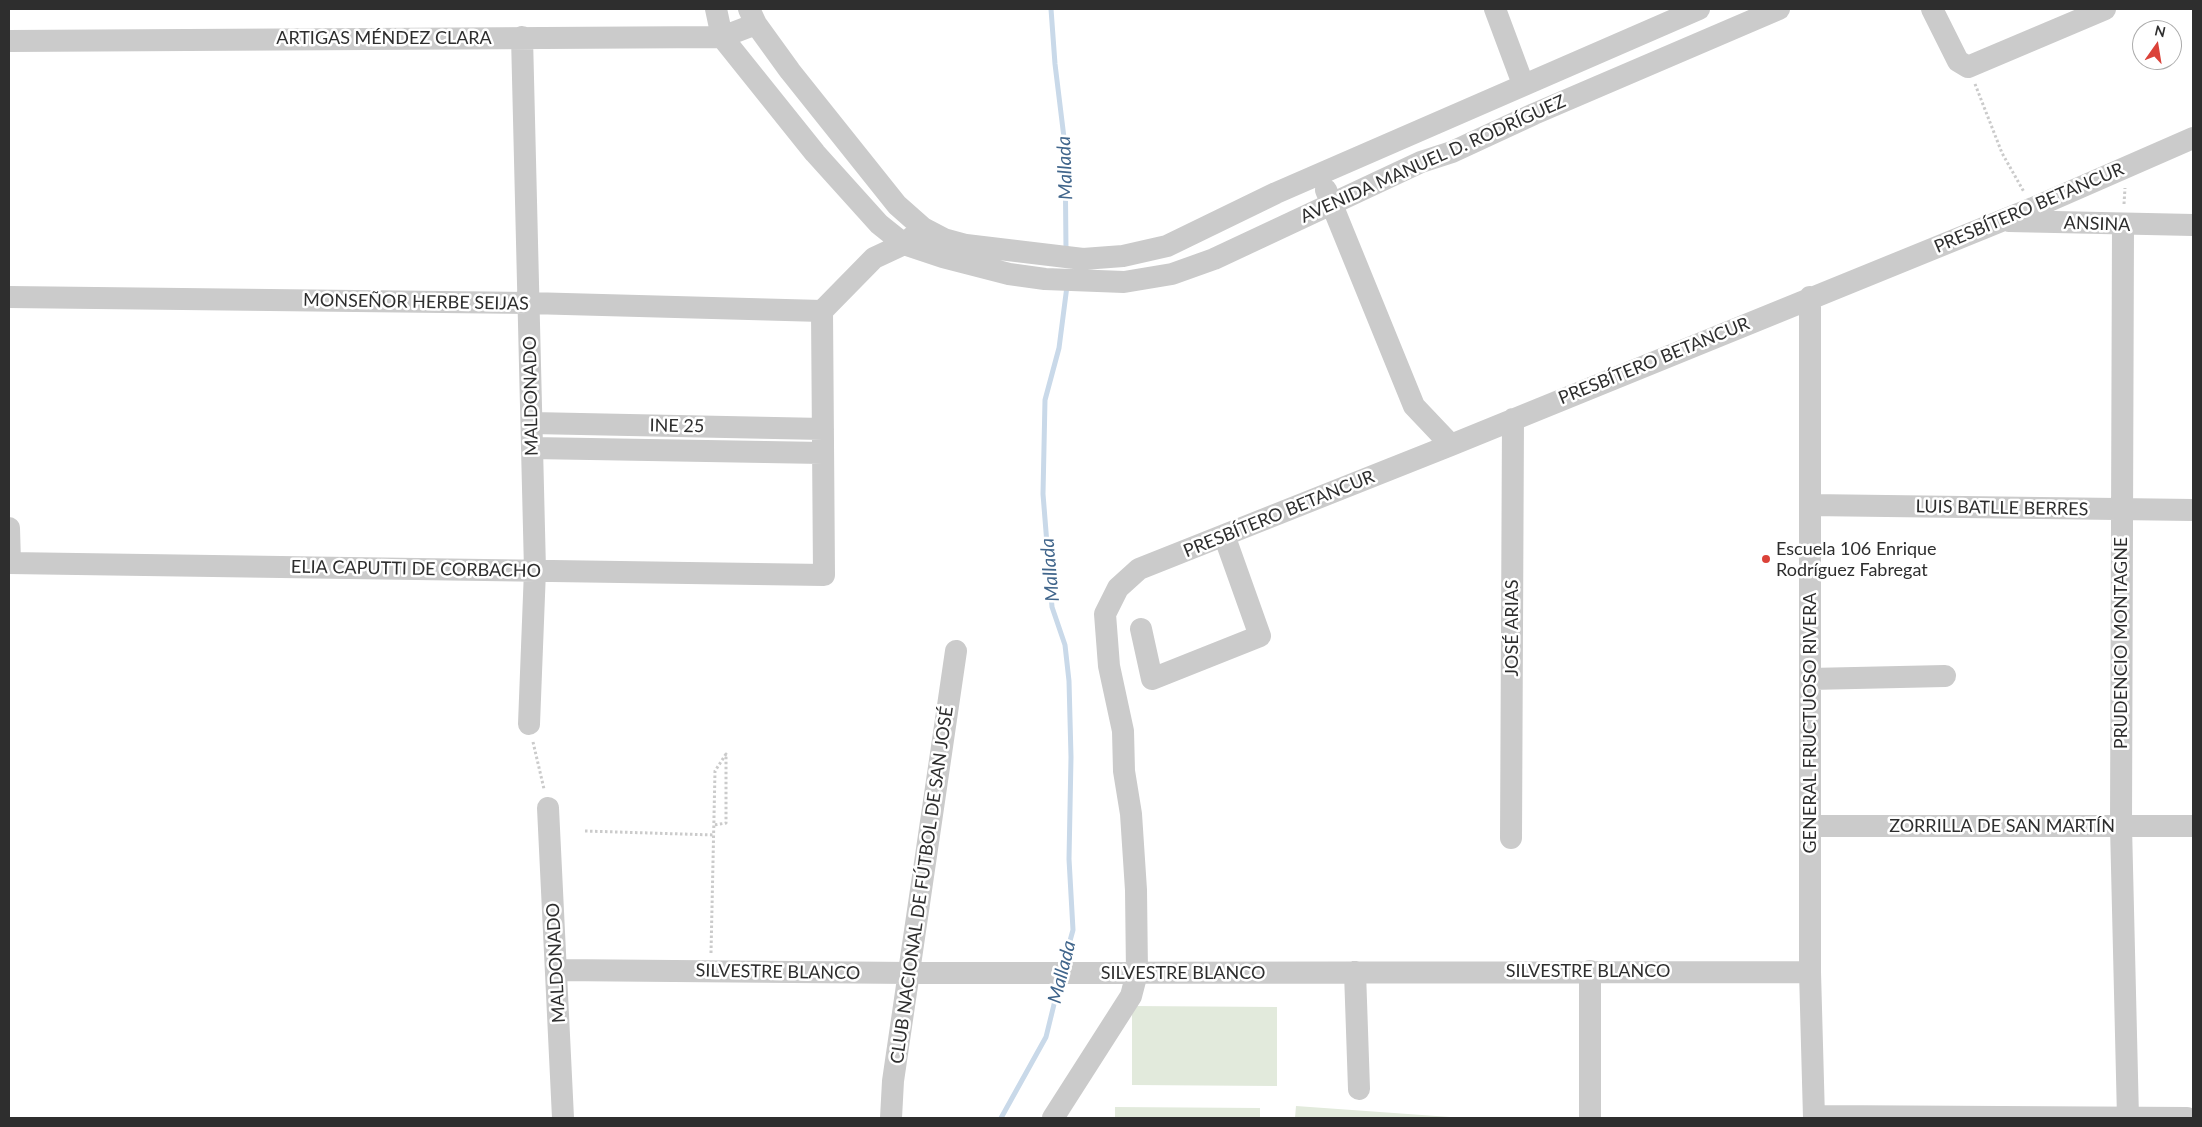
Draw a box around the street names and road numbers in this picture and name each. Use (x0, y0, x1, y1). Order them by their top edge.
street label: ARTIGAS MÉNDEZ CLARA (276, 27, 492, 49)
street label: AVENIDA MANUEL D. RODRÍGUEZ (1297, 91, 1569, 227)
street label: PRESBÍTERO BETANCUR (1931, 158, 2127, 258)
street label: ANSINA (2063, 212, 2131, 236)
street label: MONSEÑOR HERBE SEIJAS (303, 289, 529, 315)
street label: PRESBÍTERO BETANCUR (1555, 313, 1753, 409)
street label: MALDONADO (519, 336, 543, 456)
street label: INE 25 (649, 415, 705, 437)
street label: PRESBÍTERO BETANCUR (1180, 466, 1378, 562)
street label: LUIS BATLLE BERRES (1915, 496, 2089, 520)
street label: PRUDENCIO MONTAGNE (2110, 537, 2132, 749)
street label: ELIA CAPUTTI DE CORBACHO (291, 556, 541, 582)
street label: JOSÉ ARIAS (1501, 579, 1523, 677)
street label: GENERAL FRUCTUOSO RIVERA (1799, 592, 1821, 854)
street label: CLUB NACIONAL DE FÚTBOL DE SAN JOSÉ (886, 705, 958, 1065)
street label: ZORRILLA DE SAN MARTÍN (1889, 815, 2115, 837)
street label: MALDONADO (542, 902, 570, 1024)
street label: SILVESTRE BLANCO (695, 960, 861, 984)
street label: SILVESTRE BLANCO (1506, 960, 1670, 982)
street label: SILVESTRE BLANCO (1101, 962, 1265, 984)

